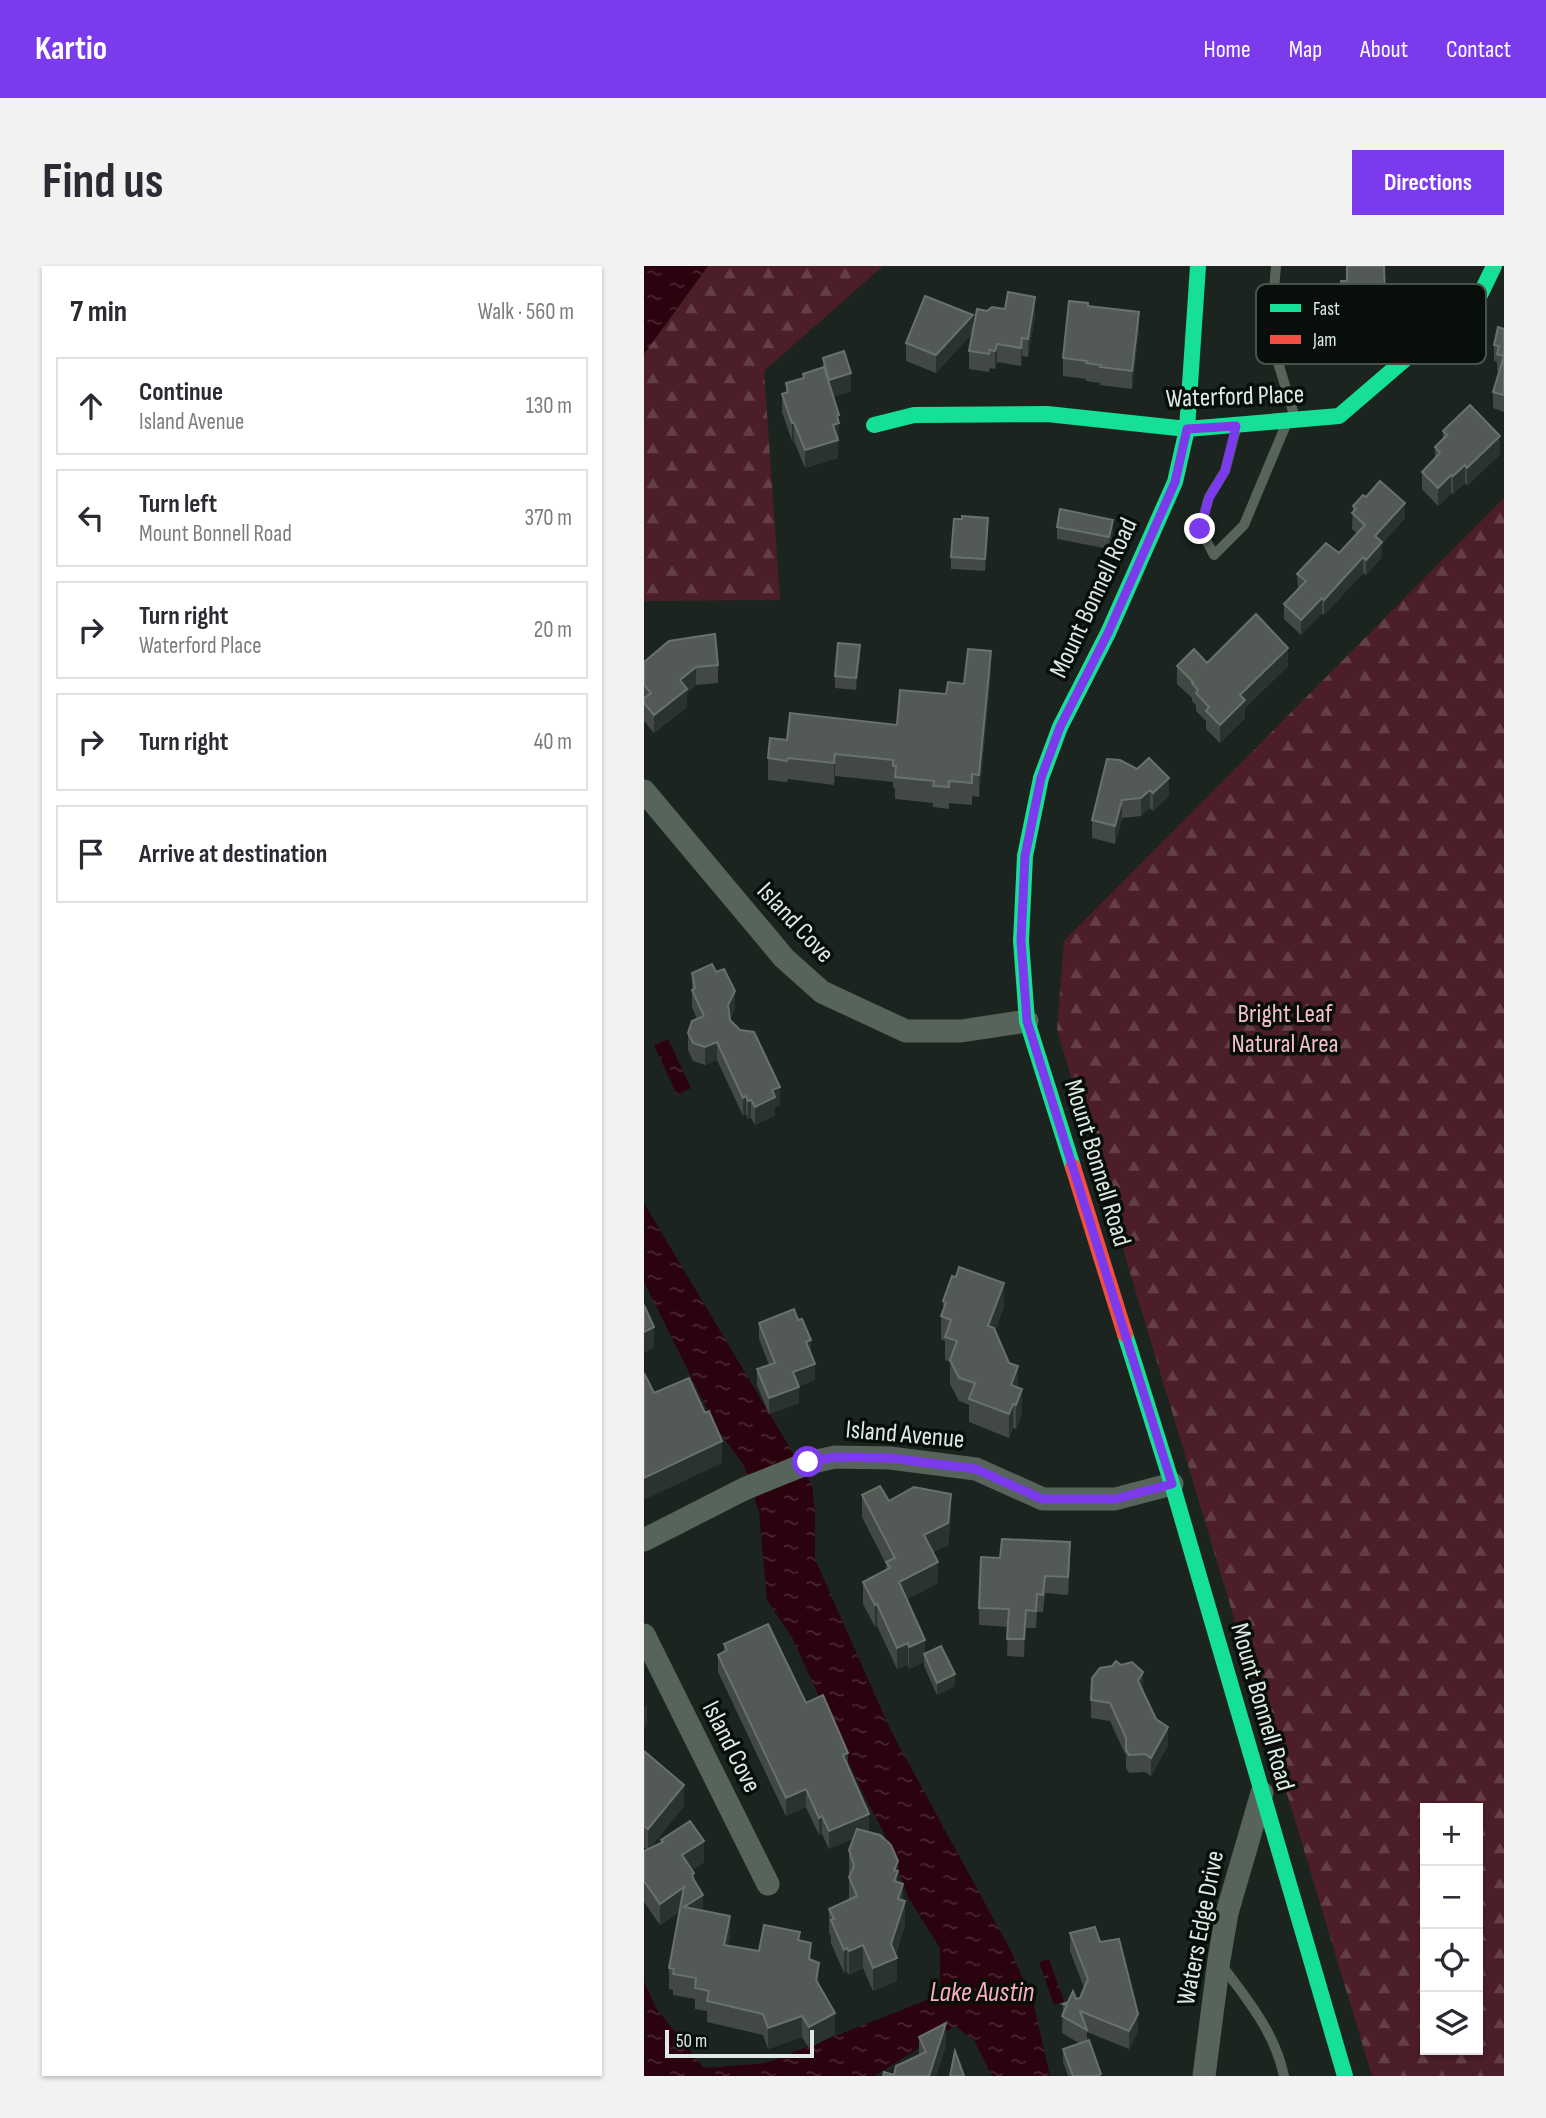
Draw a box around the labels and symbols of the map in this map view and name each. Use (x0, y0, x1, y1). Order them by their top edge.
legend (1256, 284, 1486, 364)
text: Fast (1313, 298, 1340, 321)
text: Jam (1312, 329, 1336, 352)
street label: Waterford Place (1165, 379, 1305, 415)
street label: Mount Bonnell Road (1043, 513, 1145, 683)
route end (1184, 513, 1215, 544)
street label: Island Cove (750, 876, 840, 970)
park label: Bright Leaf Natural Area (1231, 999, 1339, 1060)
street label: Mount Bonnell Road (1057, 1076, 1137, 1250)
street label: Island Avenue (844, 1414, 966, 1456)
route start (792, 1446, 823, 1477)
street label: Mount Bonnell Road (1223, 1620, 1301, 1794)
street label: Island Cove (695, 1696, 767, 1798)
street label: Waters Edge Drive (1171, 1848, 1231, 2008)
water label: Lake Austin (930, 1976, 1035, 2009)
scale bar (665, 2027, 814, 2059)

